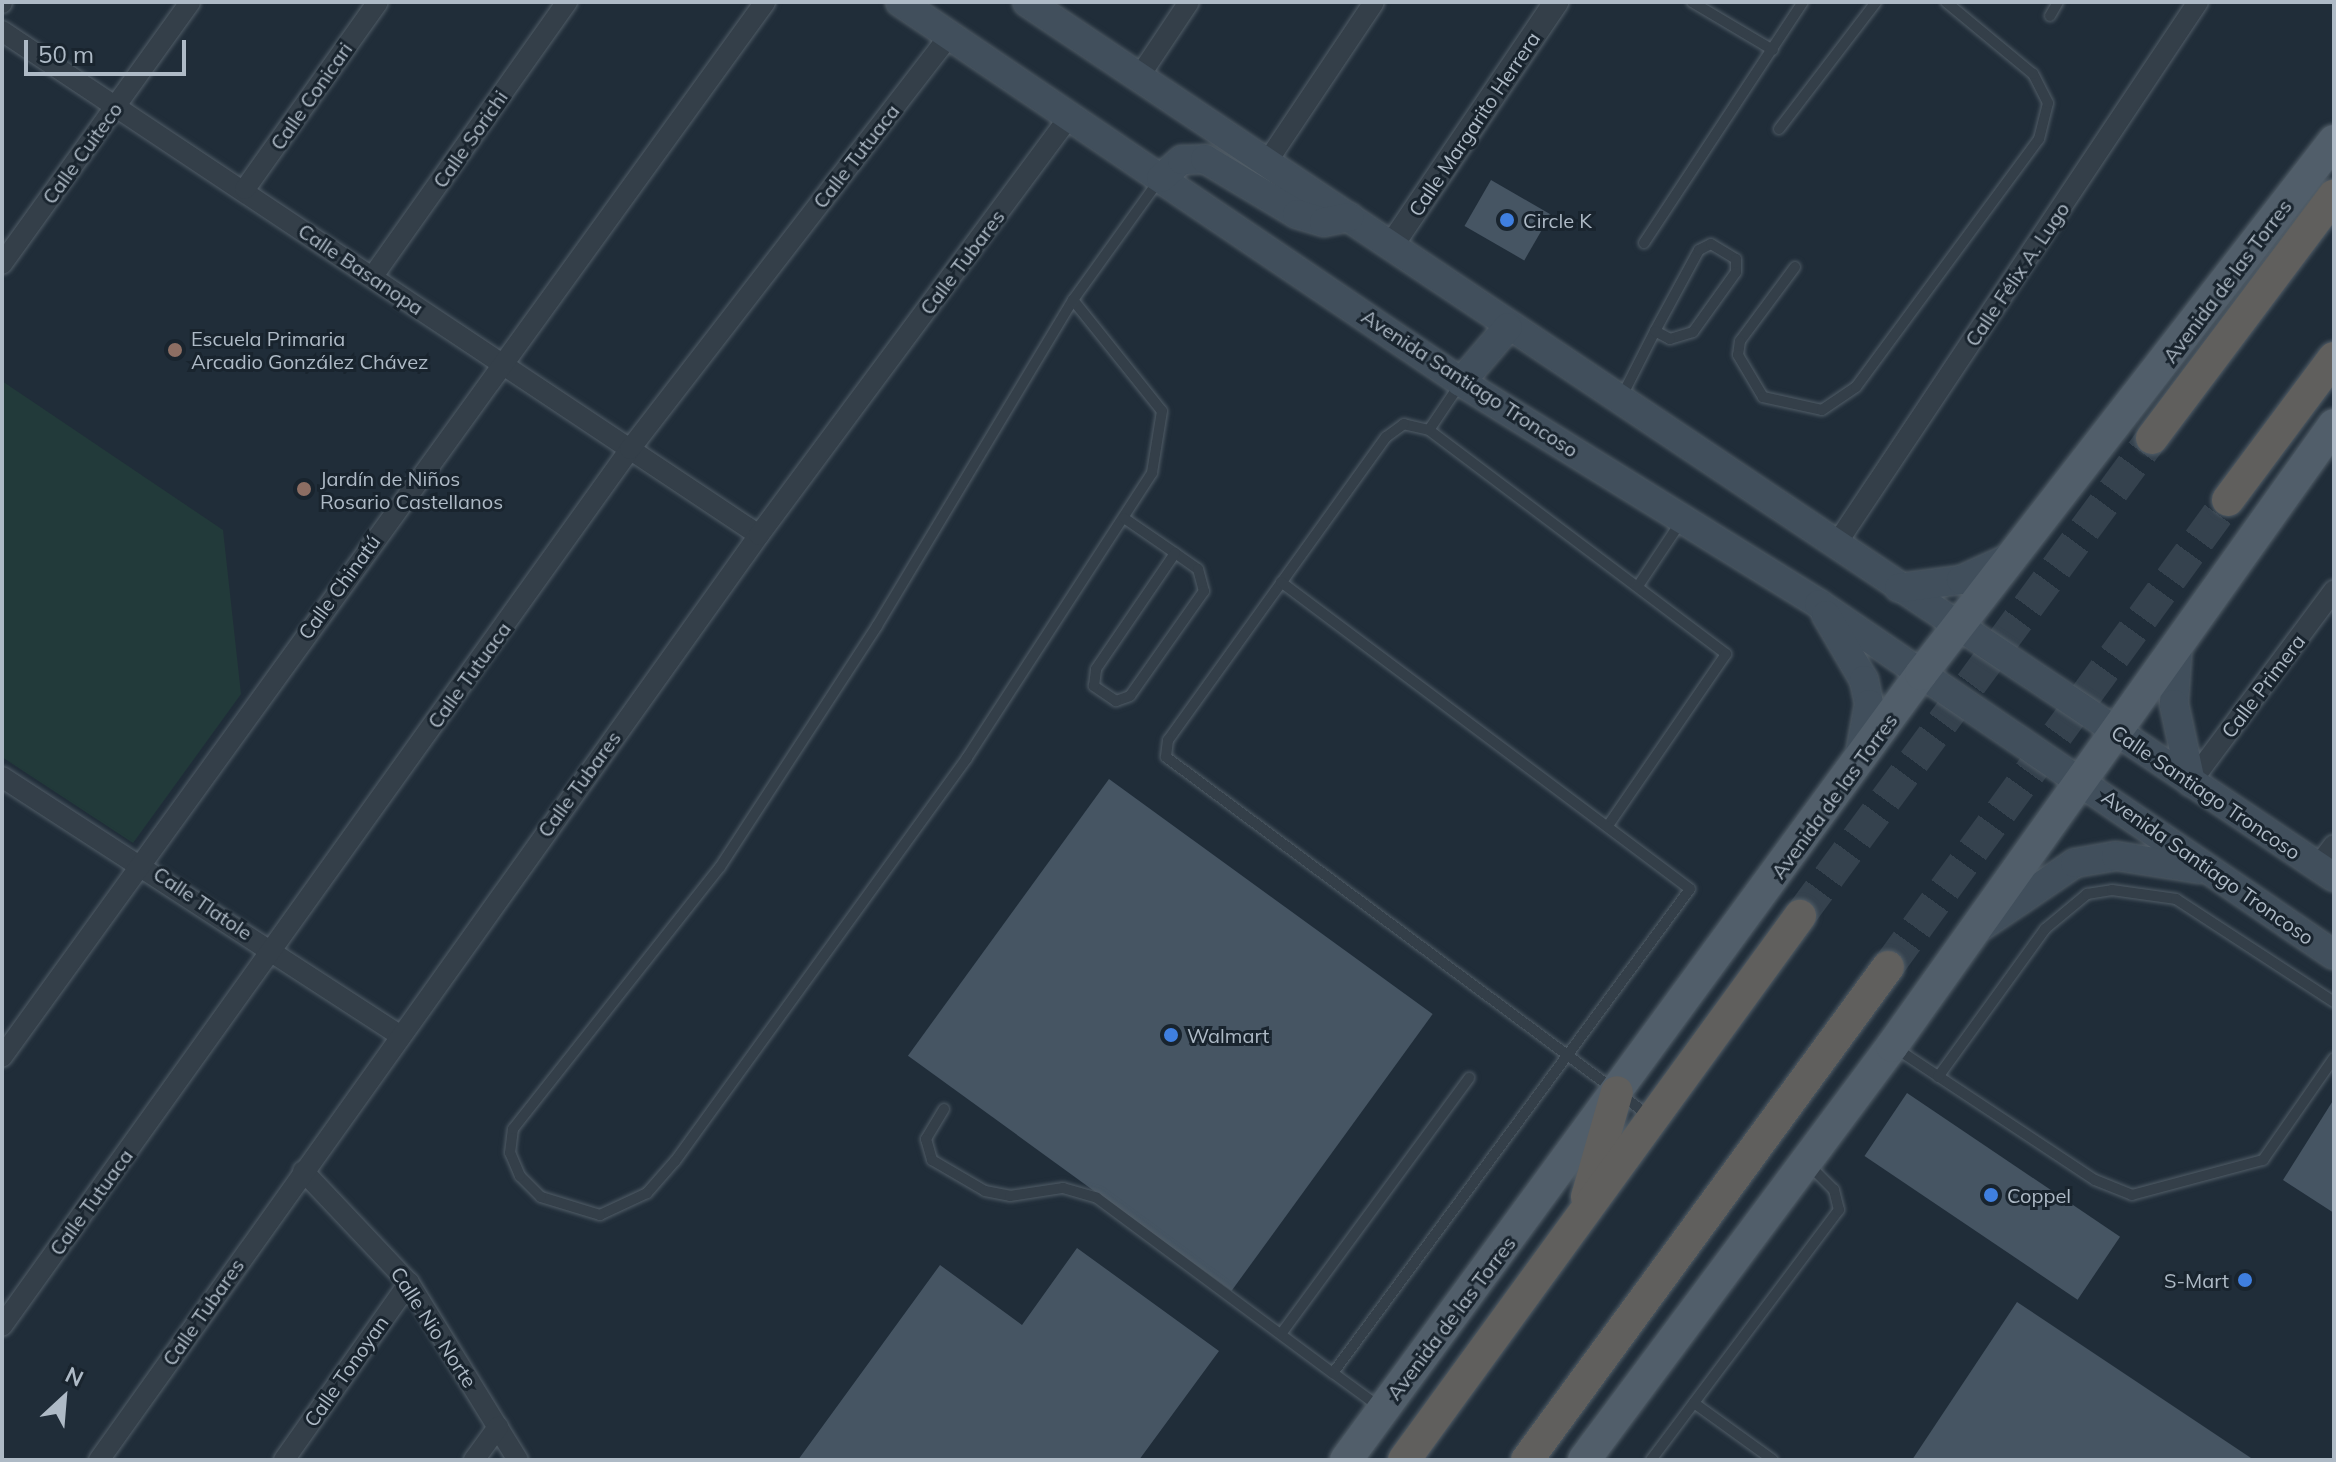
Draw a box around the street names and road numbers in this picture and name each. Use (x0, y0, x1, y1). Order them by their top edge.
street label: Calle Margarito Herrera (1403, 27, 1545, 221)
street label: Calle Conicari (265, 38, 357, 154)
street label: Calle Sorichi (428, 86, 512, 192)
street label: Calle Cuiteco (37, 98, 127, 208)
street label: Calle Tutuaca (808, 99, 904, 213)
street label: Avenida de las Torres (2158, 195, 2296, 367)
street label: Calle Félix A. Lugo (1960, 197, 2074, 351)
street label: Calle Tubares (915, 205, 1009, 319)
street label: Calle Basanopa (294, 218, 428, 320)
street label: Avenida Santiago Troncoso (1357, 304, 1583, 462)
street label: Calle Chinatú (293, 530, 385, 644)
street label: Calle Tutuaca (422, 617, 516, 733)
street label: Calle Primera (2216, 629, 2310, 743)
street label: Avenida de las Torres (1766, 709, 1902, 883)
street label: Calle Santiago Troncoso (2107, 720, 2305, 864)
street label: Calle Tubares (533, 726, 625, 842)
street label: Avenida Santiago Troncoso (2097, 785, 2319, 949)
street label: Calle Tlatole (149, 861, 257, 945)
street label: Calle Tutuaca (44, 1144, 138, 1260)
street label: Avenida de las Torres (1382, 1232, 1520, 1404)
street label: Calle Tubares (157, 1254, 249, 1370)
street label: Calle Nio Norte (386, 1262, 482, 1392)
street label: Calle Tonoyan (299, 1311, 393, 1431)

